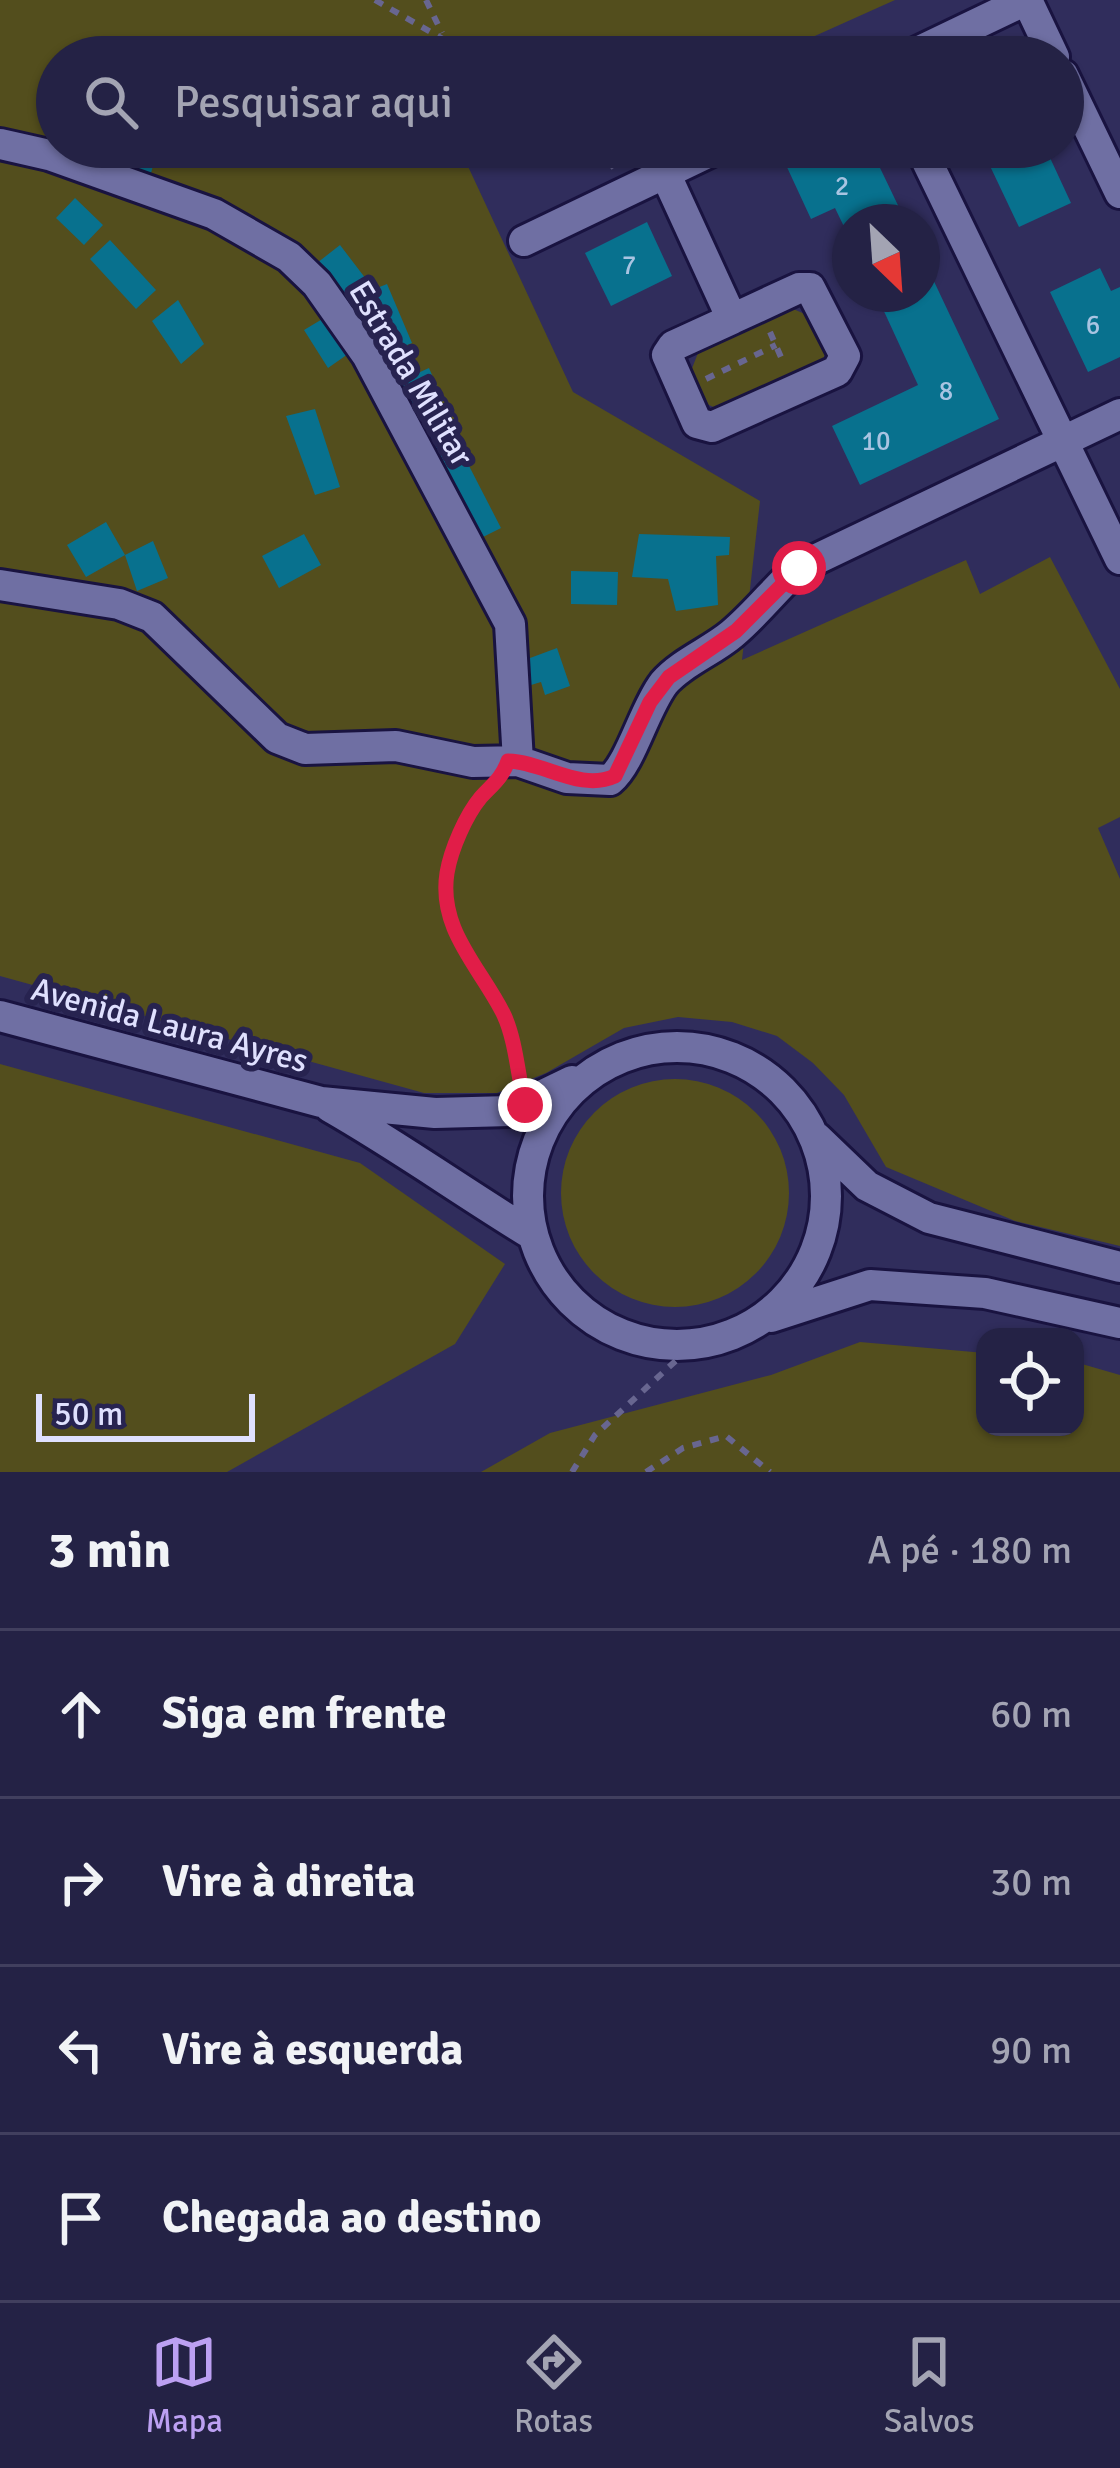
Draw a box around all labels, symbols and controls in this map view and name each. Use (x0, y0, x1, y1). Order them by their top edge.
search box (36, 36, 1084, 168)
icon: search (78, 69, 144, 135)
text: Pesquisar aqui (174, 75, 453, 130)
house number: 2 (835, 170, 849, 203)
north arrow (832, 204, 940, 312)
house number: 7 (622, 249, 636, 282)
street label: Estrada Militar (339, 274, 482, 474)
house number: 6 (1086, 309, 1100, 342)
house number: 8 (939, 375, 953, 408)
house number: 10 (861, 425, 891, 458)
route start (772, 541, 826, 595)
street label: Avenida Laura Ayres (27, 969, 312, 1082)
route end (498, 1078, 552, 1132)
map controls (976, 1328, 1084, 1436)
button: locate (976, 1328, 1084, 1436)
scale bar (36, 1388, 255, 1441)
text: 50 m (54, 1394, 123, 1435)
text: 3 min (48, 1519, 171, 1582)
text: A pé · 180 m (868, 1526, 1072, 1574)
icon: ahead (48, 1681, 114, 1747)
text: Siga em frente (162, 1686, 447, 1741)
text: 60 m (990, 1690, 1072, 1738)
icon: right (48, 1849, 114, 1915)
text: Vire à direita (162, 1854, 415, 1909)
text: 30 m (990, 1858, 1072, 1906)
icon: left (48, 2017, 114, 2083)
text: Vire à esquerda (162, 2022, 463, 2077)
text: 90 m (990, 2026, 1072, 2074)
icon: arrive (48, 2185, 114, 2251)
text: Chegada ao destino (162, 2190, 542, 2245)
tab: Mapa (145, 2329, 223, 2442)
tab: Rotas (514, 2329, 593, 2442)
tab: Salvos (884, 2329, 975, 2442)

